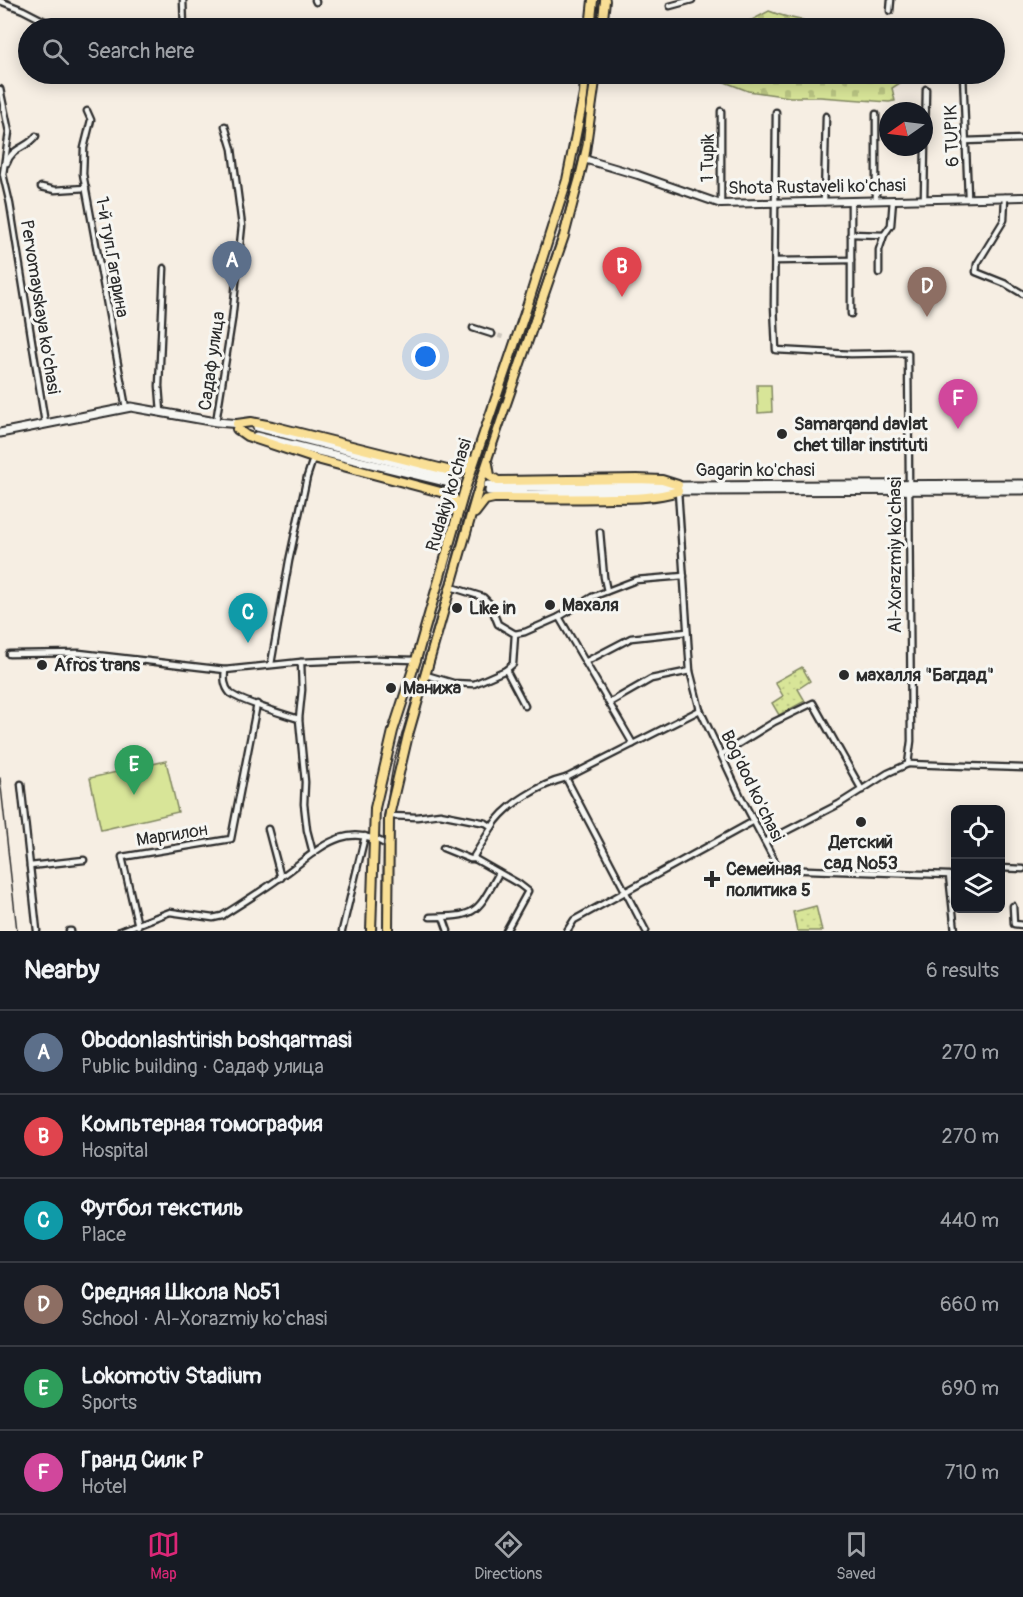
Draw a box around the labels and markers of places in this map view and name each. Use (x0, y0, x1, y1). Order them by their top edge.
pin: A (212, 242, 252, 291)
pin: B (602, 248, 642, 297)
pin: D (908, 268, 946, 317)
pin: F (938, 380, 978, 429)
place label: Samarqand davlat chet tillar instituti (793, 413, 928, 457)
marker: Samarqand davlat chet tillar instituti (775, 427, 789, 441)
pin: C (228, 594, 268, 643)
place label: Махаля (562, 594, 619, 617)
place label: Like in (469, 597, 516, 620)
marker: Махаля (543, 598, 557, 612)
marker: Like in (450, 601, 464, 615)
place label: Afros trans (54, 654, 141, 677)
marker: Afros trans (35, 658, 49, 672)
place label: махалля "Багдад" (856, 664, 994, 687)
marker: махалля "Багдад" (837, 668, 851, 682)
place label: Манижа (403, 677, 462, 700)
marker: Манижа (384, 681, 398, 695)
pin: E (114, 746, 154, 795)
marker: Детский сад №53 (854, 815, 868, 829)
place label: Детский сад №53 (823, 831, 898, 875)
place label: Семейная политика 5 (726, 858, 811, 902)
marker: Семейная политика 5 (703, 870, 721, 888)

